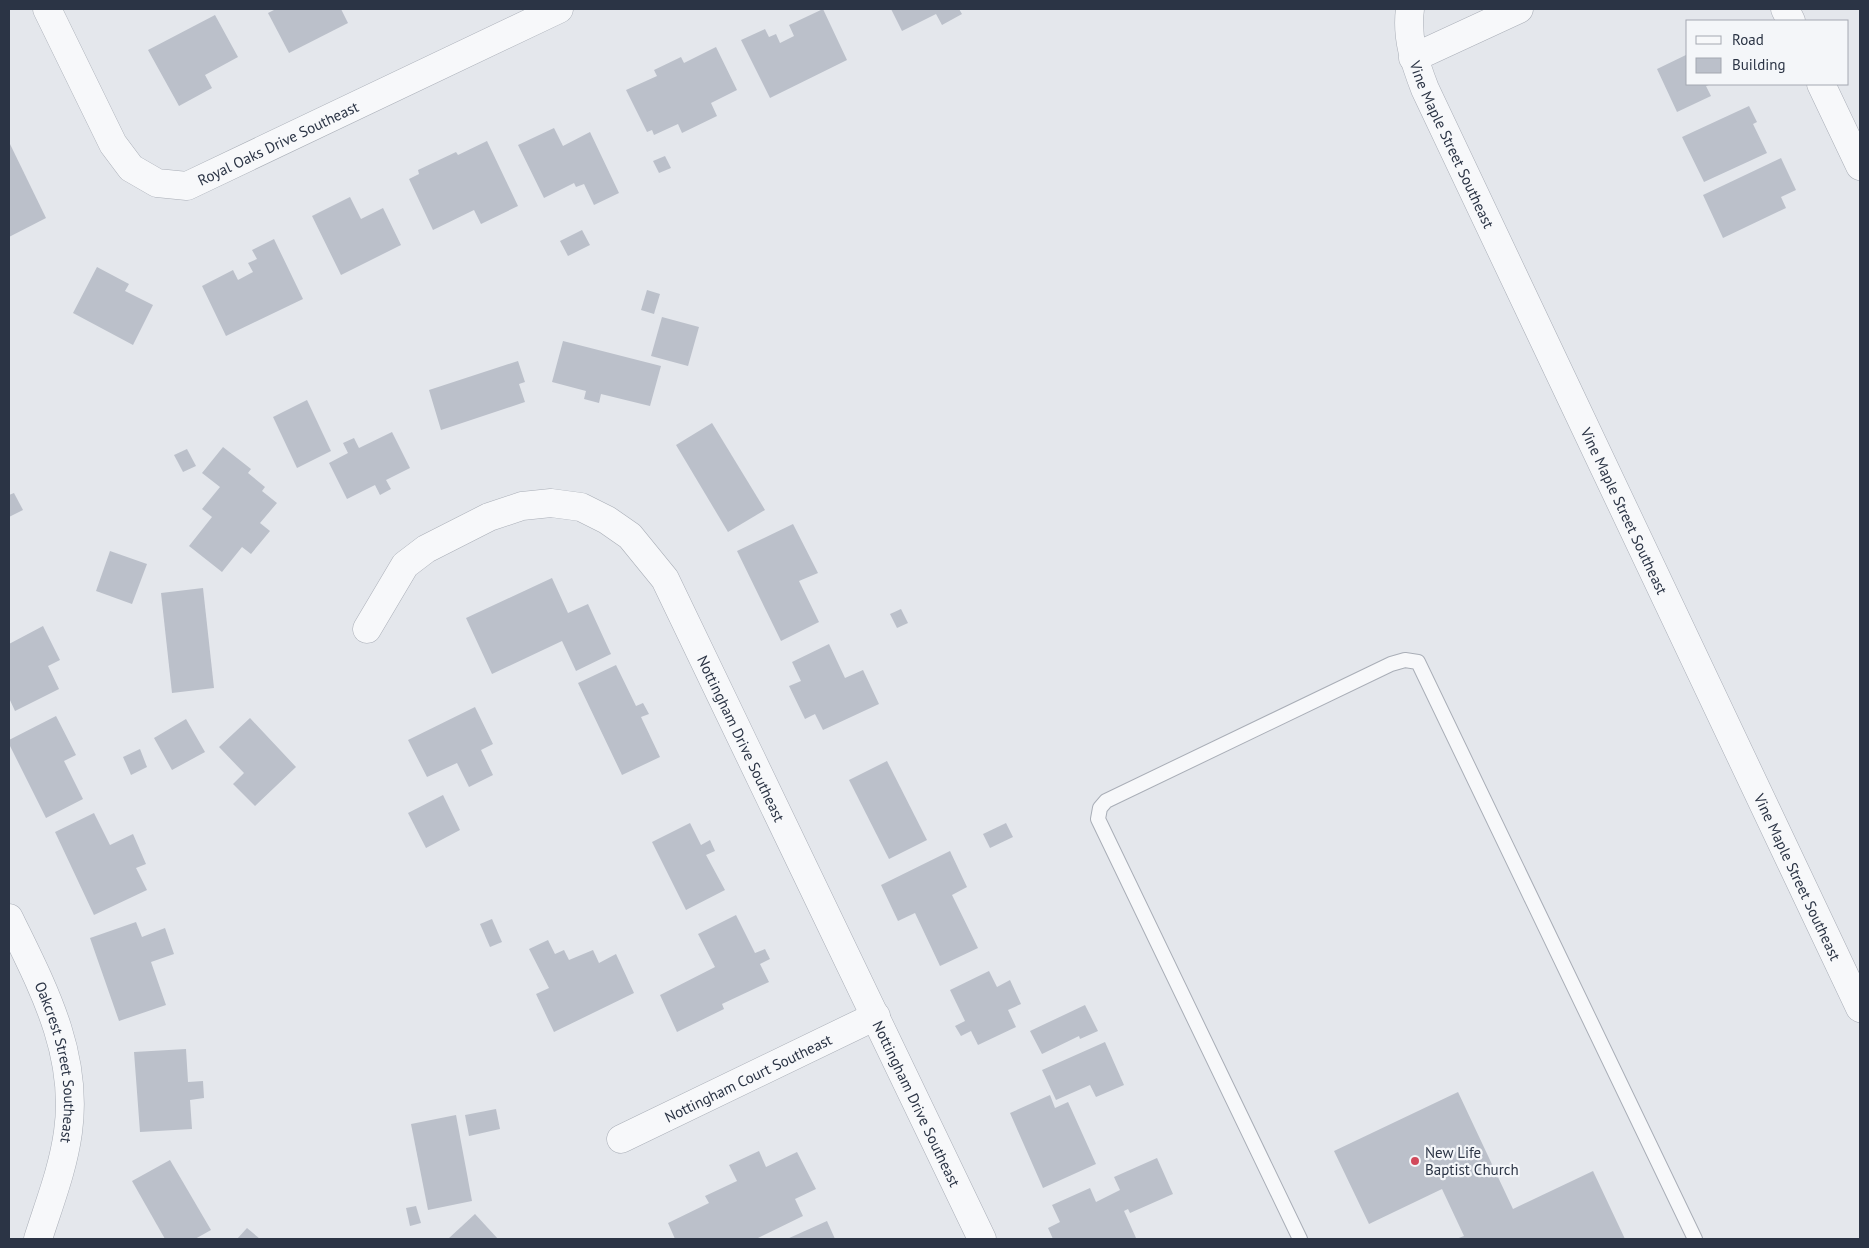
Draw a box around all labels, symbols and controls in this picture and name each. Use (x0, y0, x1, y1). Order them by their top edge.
legend (1686, 20, 1849, 85)
text: Road (1732, 30, 1764, 49)
text: Building (1732, 55, 1786, 74)
street label: Vine Maple Street Southeast (1406, 57, 1499, 231)
street label: Royal Oaks Drive Southeast (194, 96, 361, 189)
street label: Vine Maple Street Southeast (1577, 423, 1672, 597)
street label: Nottingham Drive Southeast (694, 652, 790, 825)
street label: Vine Maple Street Southeast (1750, 790, 1845, 963)
street label: Oakcrest Street Southeast (31, 978, 80, 1145)
street label: Nottingham Drive Southeast (869, 1017, 965, 1190)
street label: Nottingham Court Southeast (661, 1029, 835, 1126)
place label: New Life Baptist Church (1425, 1143, 1519, 1179)
marker: New Life Baptist Church (1409, 1155, 1421, 1167)

